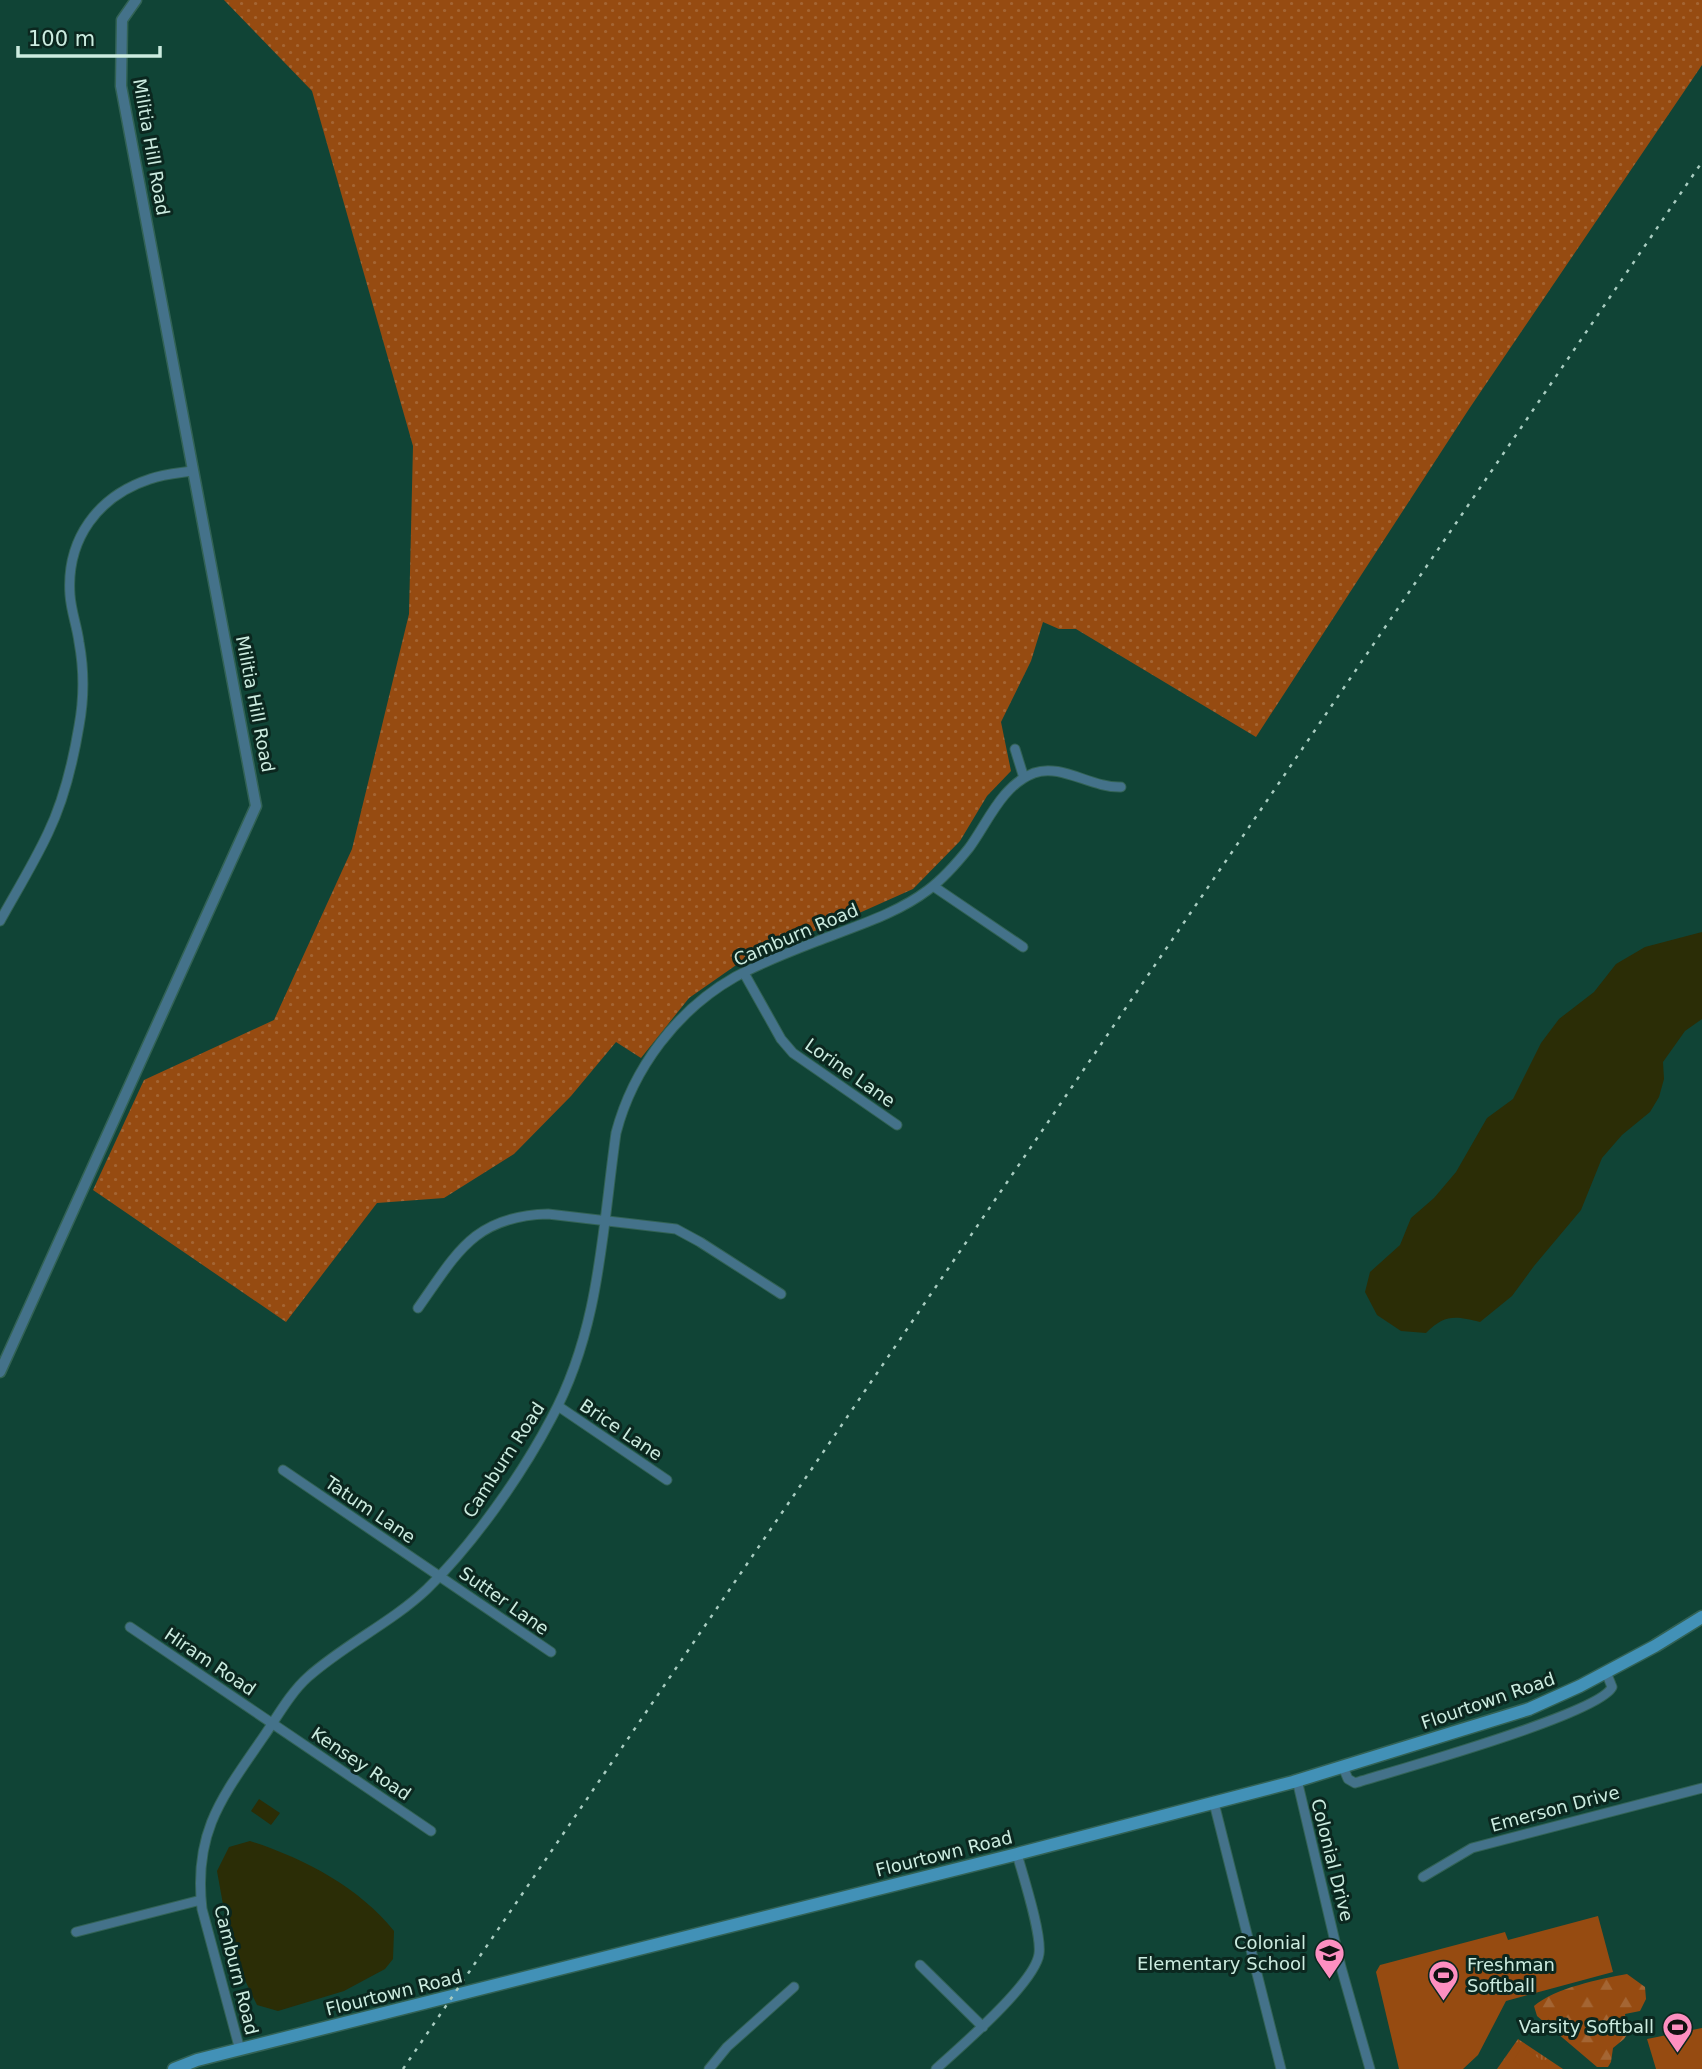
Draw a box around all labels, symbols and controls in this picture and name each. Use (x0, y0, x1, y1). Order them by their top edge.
scale bar (18, 14, 159, 58)
text: 100 m (28, 27, 95, 51)
street label: Militia Hill Road (129, 77, 174, 217)
street label: Militia Hill Road (232, 634, 279, 774)
street label: Camburn Road (730, 899, 861, 970)
street label: Lorine Lane (801, 1034, 899, 1111)
street label: Brice Lane (576, 1394, 667, 1465)
street label: Camburn Road (458, 1398, 549, 1521)
street label: Tatum Lane (320, 1471, 419, 1547)
street label: Sutter Lane (455, 1562, 553, 1639)
street label: Hiram Road (161, 1623, 260, 1700)
street label: Flourtown Road (1418, 1668, 1558, 1733)
street label: Kensey Road (308, 1723, 415, 1805)
street label: Emerson Drive (1488, 1781, 1622, 1836)
street label: Colonial Drive (1307, 1796, 1358, 1923)
street label: Flourtown Road (873, 1826, 1014, 1881)
street label: Camburn Road (210, 1903, 263, 2037)
place label: Colonial Elementary School (1137, 1932, 1306, 1974)
school or university icon: Colonial Elementary School (1312, 1936, 1346, 1980)
place label: Freshman Softball (1467, 1954, 1555, 1996)
sports icon: Freshman Softball (1427, 1958, 1461, 2002)
street label: Flourtown Road (323, 1965, 464, 2020)
sports icon: Varsity Softball (1660, 2010, 1694, 2054)
place label: Varsity Softball (1519, 2016, 1654, 2037)

